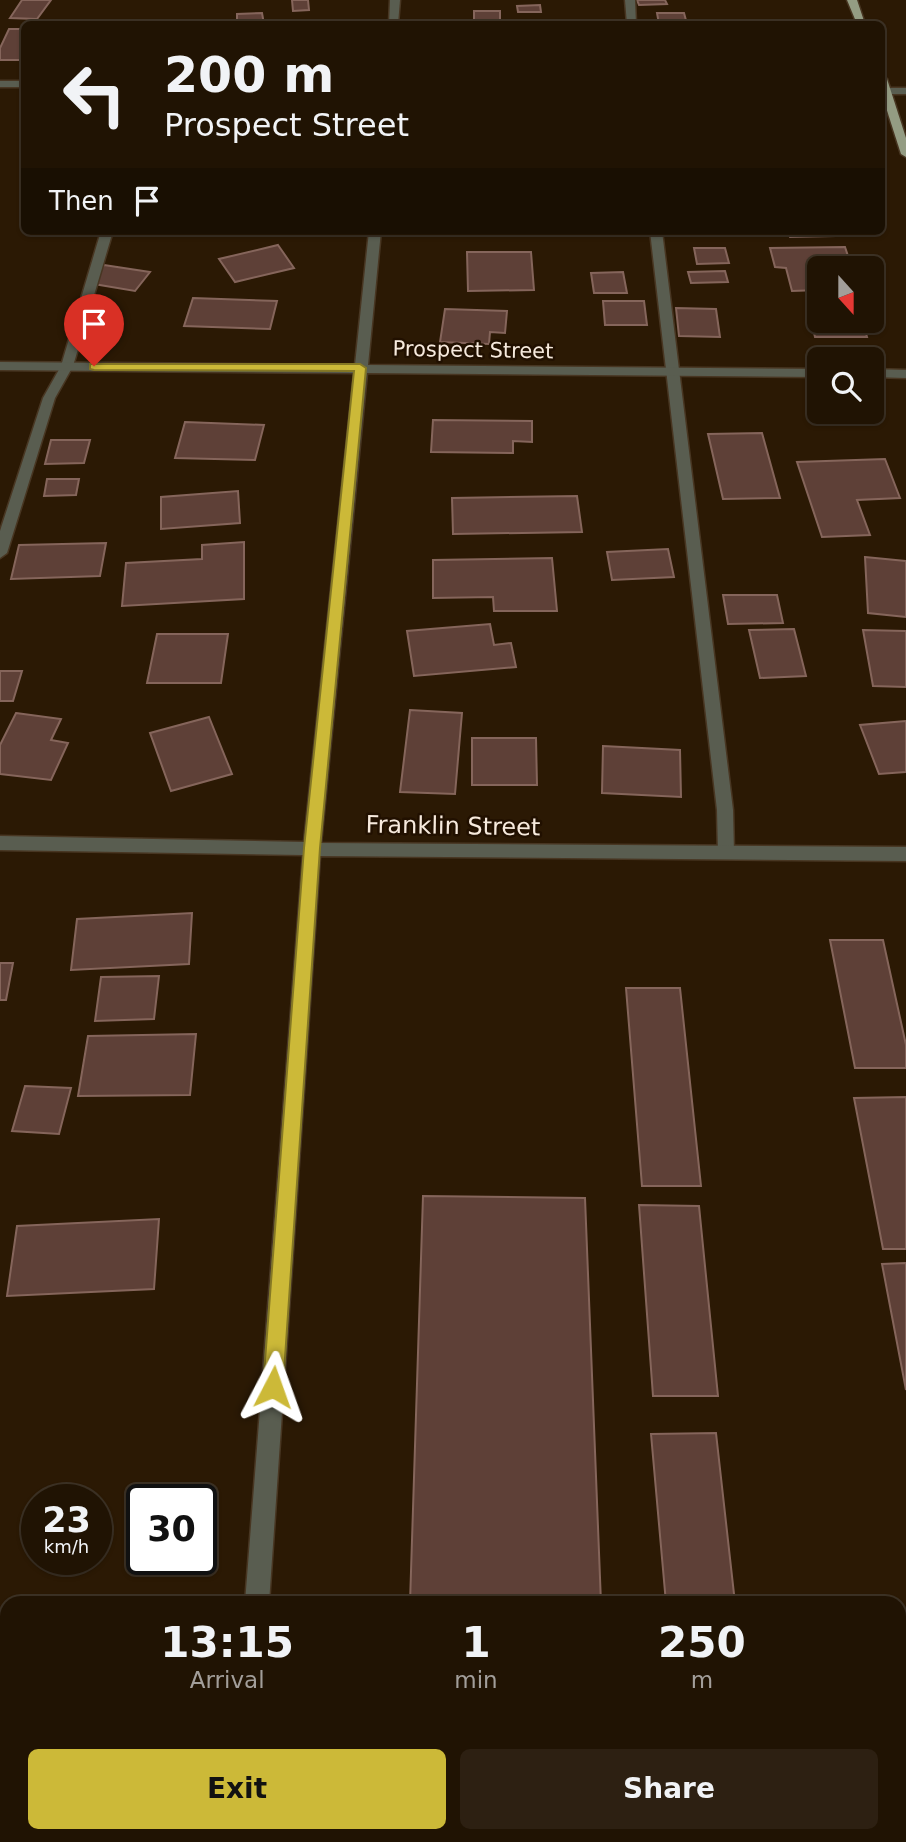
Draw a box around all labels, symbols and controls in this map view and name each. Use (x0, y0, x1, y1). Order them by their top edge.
text: 200 m (164, 47, 334, 104)
icon: left (49, 49, 140, 140)
text: Prospect Street (164, 106, 409, 144)
icon: arrive (128, 182, 166, 220)
text: Then (49, 186, 114, 216)
north arrow (807, 256, 884, 332)
map controls (807, 256, 884, 424)
pin (64, 294, 124, 366)
icon: arrive (75, 305, 113, 343)
street label: Prospect Street (392, 337, 554, 363)
button: search (807, 347, 884, 424)
street label: Franklin Street (365, 810, 541, 842)
position arrow (236, 1350, 310, 1424)
speed limit sign: 30 (126, 1484, 217, 1575)
text: 23 (42, 1500, 91, 1540)
text: km/h (44, 1536, 89, 1557)
text: 13:15 (160, 1618, 294, 1667)
text: 1 (461, 1618, 491, 1667)
text: 250 (658, 1618, 746, 1667)
text: Arrival (190, 1667, 265, 1693)
text: min (454, 1667, 498, 1693)
text: m (691, 1667, 713, 1693)
button: Exit (28, 1749, 446, 1829)
button: Share (460, 1749, 878, 1829)

